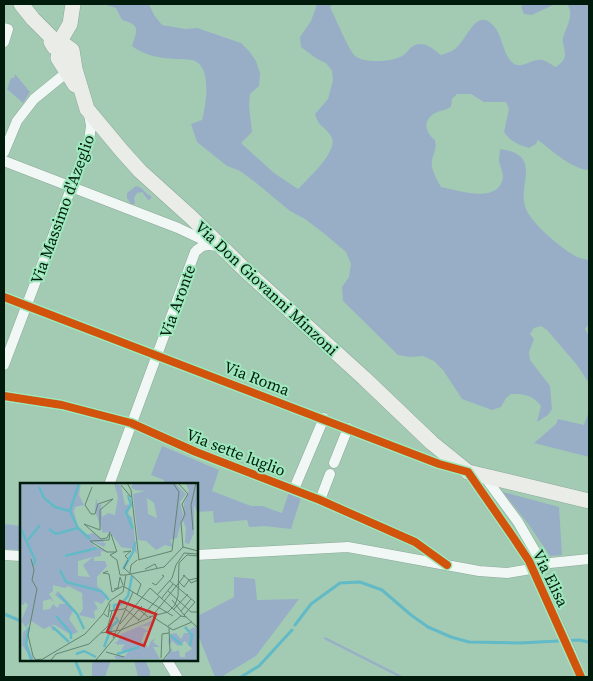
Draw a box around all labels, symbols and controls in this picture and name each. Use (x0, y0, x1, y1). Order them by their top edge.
street label: Via Massimo d'Azeglio (25, 131, 99, 287)
street label: Via Don Giovanni Minzoni (191, 216, 343, 360)
street label: Via Aronte (154, 262, 200, 340)
street label: Via Roma (221, 355, 294, 401)
street label: Via sette luglio (183, 423, 289, 481)
inset map (20, 483, 198, 661)
street label: Via Elisa (528, 546, 575, 611)

